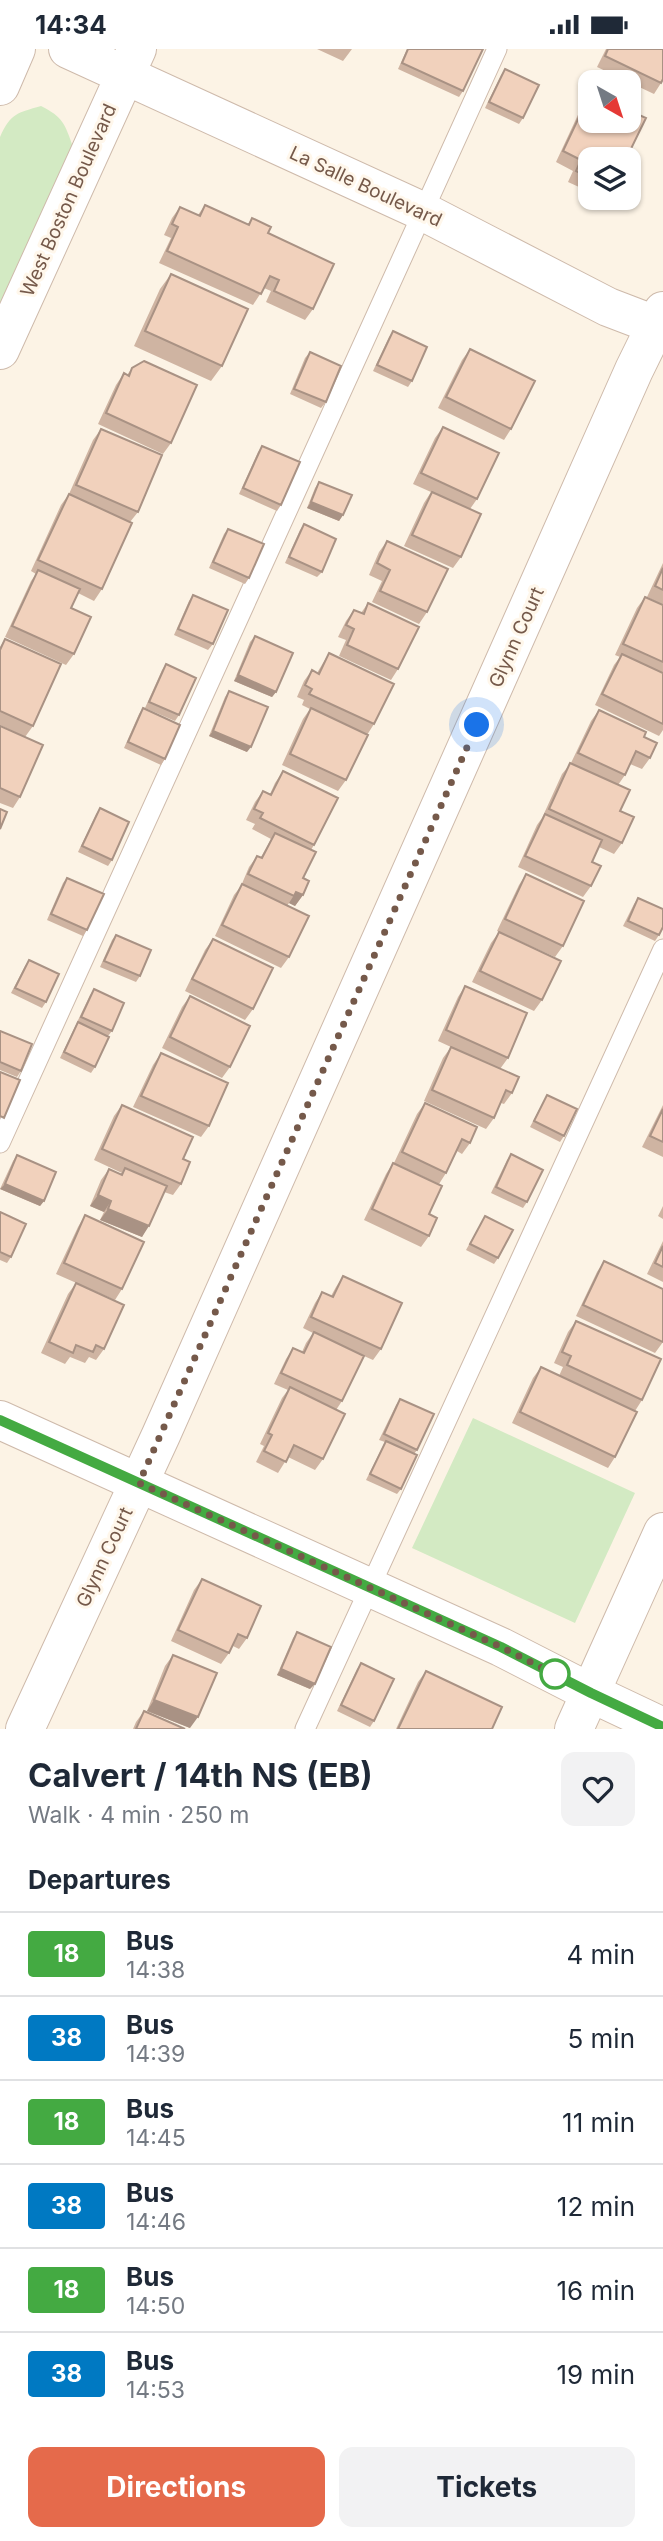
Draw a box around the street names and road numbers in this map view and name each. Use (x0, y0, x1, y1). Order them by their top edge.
street label: West Boston Boulevard (16, 100, 121, 300)
street label: La Salle Boulevard (286, 141, 446, 232)
street label: Glynn Court (484, 583, 549, 691)
street label: Glynn Court (71, 1504, 138, 1611)

